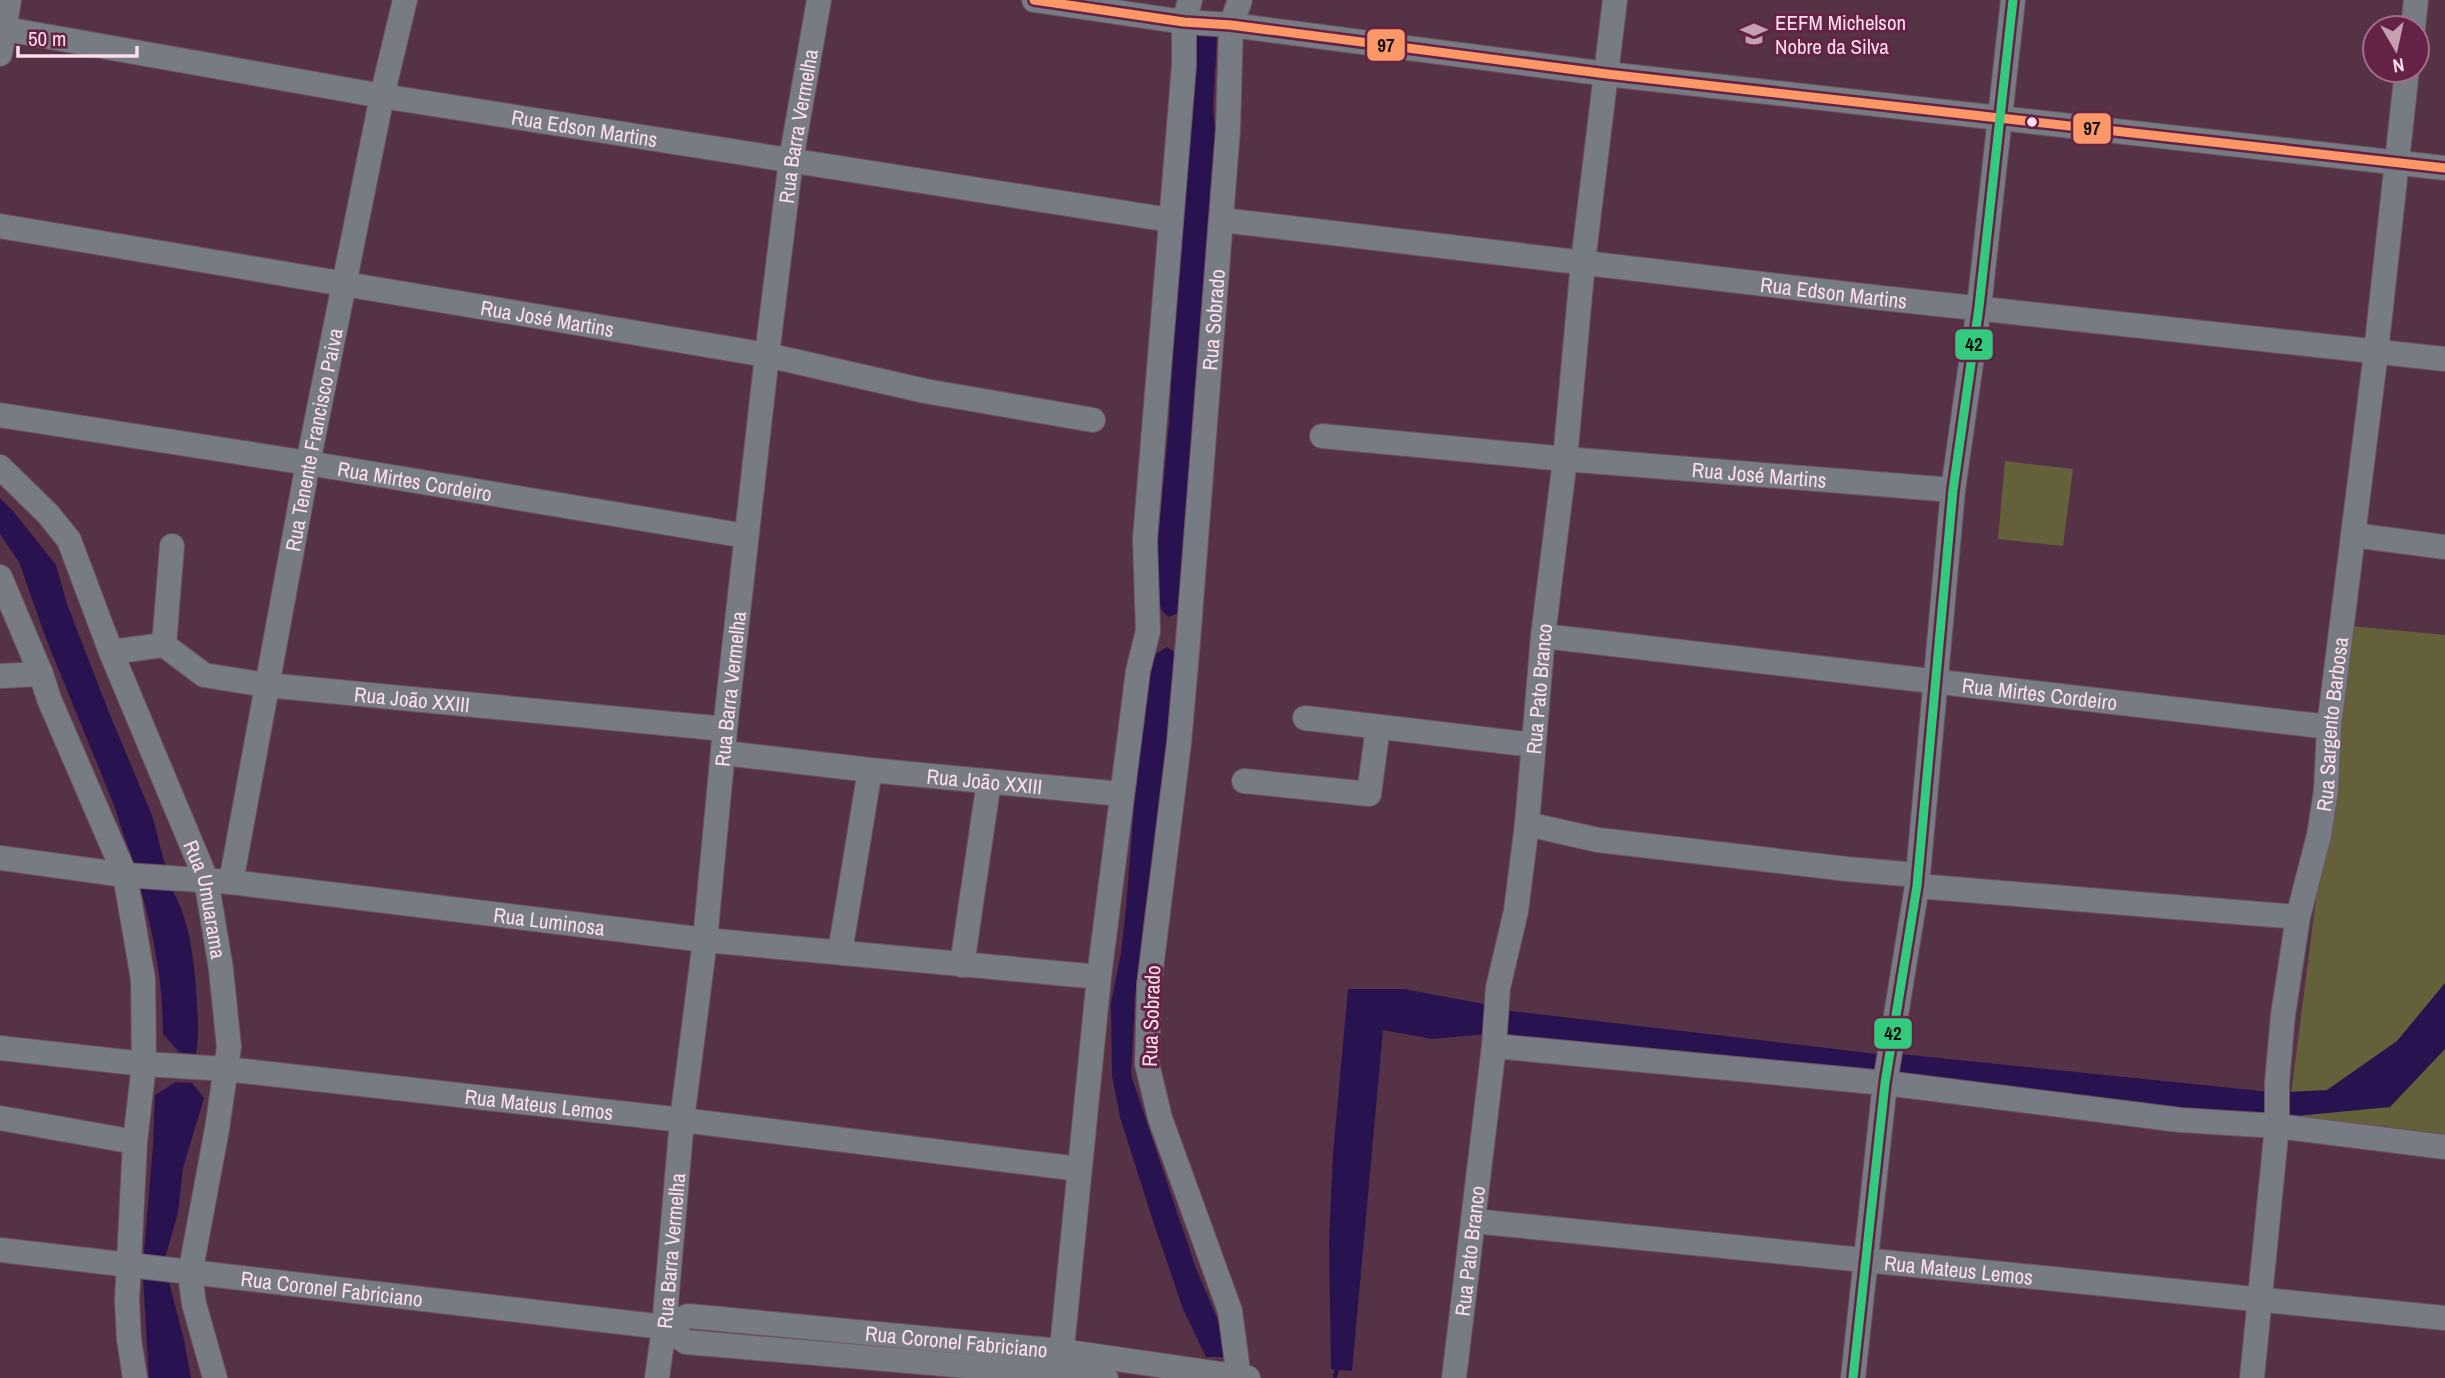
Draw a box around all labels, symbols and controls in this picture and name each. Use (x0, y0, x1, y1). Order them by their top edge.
place label: EEFM Michelson Nobre da Silva (1775, 8, 1906, 61)
scale bar (18, 14, 136, 58)
north arrow (2361, 14, 2431, 84)
school or university icon: EEFM Michelson Nobre da Silva (1739, 19, 1769, 49)
text: 50 m (28, 24, 66, 53)
line badge: 97 (1366, 28, 1406, 62)
text: 97 (1377, 32, 1395, 58)
street label: Rua Barra Vermelha (771, 46, 825, 205)
text: N (2391, 52, 2406, 80)
street label: Rua Edson Martins (509, 102, 660, 154)
line badge: 97 (2072, 112, 2112, 145)
unlabelled marker (2025, 115, 2039, 129)
text: 97 (2083, 115, 2101, 141)
street label: Rua Sobrado (1195, 268, 1232, 371)
street label: Rua Edson Martins (1759, 269, 1909, 315)
street label: Rua José Martins (478, 293, 616, 344)
street label: Rua Tenente Francisco Paiva (278, 325, 349, 554)
line badge: 42 (1954, 328, 1994, 361)
text: 42 (1965, 331, 1983, 357)
street label: Rua Mirtes Cordeiro (335, 454, 494, 508)
street label: Rua José Martins (1691, 455, 1828, 494)
street label: Rua Barra Vermelha (707, 609, 753, 768)
street label: Rua Pato Branco (1518, 622, 1559, 755)
street label: Rua Sargento Barbosa (2308, 635, 2355, 814)
street label: Rua Mirtes Cordeiro (1960, 670, 2119, 717)
street label: Rua João XXIII (353, 679, 471, 719)
street label: Rua João XXIII (925, 761, 1044, 801)
street label: Rua Umuarama (177, 836, 234, 961)
street label: Rua Luminosa (492, 900, 607, 942)
street label: Rua Sobrado (1135, 965, 1167, 1067)
line badge: 42 (1873, 1017, 1913, 1050)
text: 42 (1884, 1020, 1902, 1046)
street label: Rua Mateus Lemos (463, 1081, 615, 1127)
street label: Rua Barra Vermelha (649, 1171, 692, 1330)
street label: Rua Pato Branco (1447, 1184, 1492, 1318)
street label: Rua Mateus Lemos (1883, 1248, 2034, 1291)
street label: Rua Coronel Fabriciano (239, 1264, 424, 1313)
street label: Rua Coronel Fabriciano (864, 1318, 1049, 1364)

